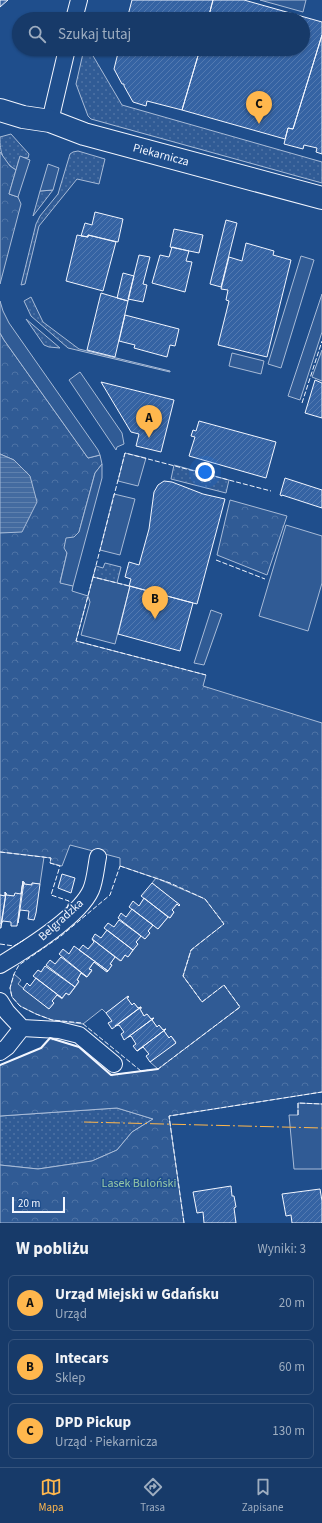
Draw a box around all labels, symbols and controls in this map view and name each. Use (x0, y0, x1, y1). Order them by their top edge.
search box (12, 12, 310, 56)
icon: search (26, 23, 48, 45)
text: Szukaj tutaj (58, 24, 131, 45)
pin: C (246, 91, 272, 124)
street label: Piekarnicza (131, 139, 191, 171)
pin: A (136, 405, 162, 438)
your location (195, 462, 215, 482)
pin: B (142, 586, 168, 619)
street label: Belgradzka (35, 895, 87, 945)
park label: Lasek Buloński (102, 1175, 176, 1192)
scale bar (12, 1195, 65, 1214)
text: 20 m (18, 1196, 40, 1211)
text: W pobliżu (16, 1237, 89, 1261)
text: Wyniki: 3 (257, 1240, 306, 1258)
text: Urząd Miejski w Gdańsku (55, 1284, 219, 1305)
text: A (26, 1294, 34, 1312)
text: 20 m (279, 1294, 305, 1312)
text: Urząd (55, 1305, 87, 1323)
text: Intecars (55, 1348, 109, 1369)
text: B (26, 1358, 34, 1376)
text: 60 m (279, 1358, 305, 1376)
text: Sklep (55, 1369, 85, 1387)
text: DPD Pickup (55, 1412, 131, 1433)
text: C (26, 1422, 34, 1440)
text: 130 m (272, 1422, 305, 1440)
text: Urząd · Piekarnicza (55, 1433, 158, 1451)
tab: Mapa (38, 1476, 63, 1515)
tab: Trasa (140, 1476, 165, 1515)
tab: Zapisane (242, 1476, 284, 1515)

